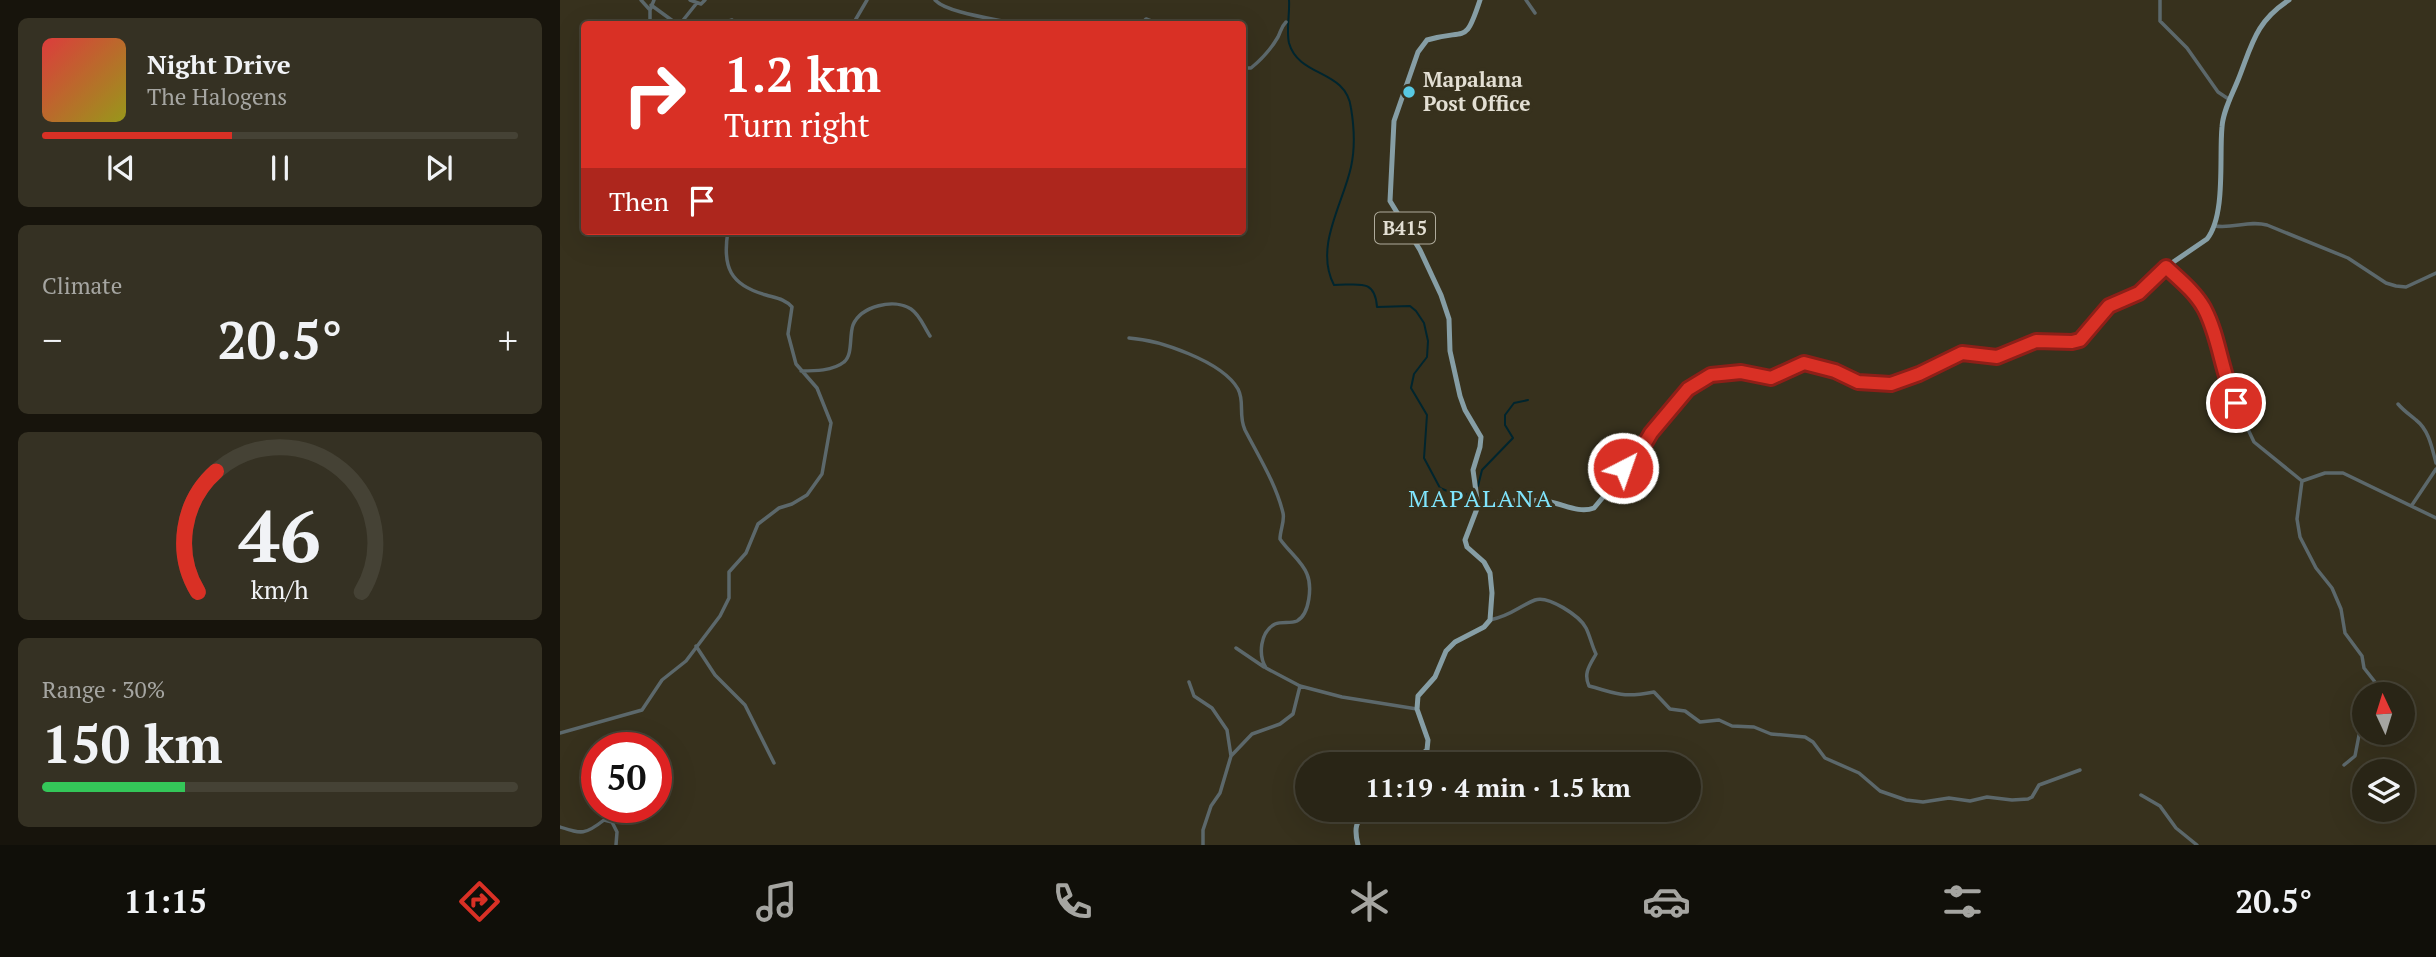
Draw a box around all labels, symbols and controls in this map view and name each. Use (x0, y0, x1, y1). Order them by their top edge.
text: 1.2 km (724, 41, 881, 106)
text: Night Drive (147, 47, 291, 81)
icon: right (609, 49, 700, 140)
place label: Mapalana Post Office (1423, 65, 1530, 117)
text: The Halogens (147, 81, 287, 112)
marker: Mapalana Post Office (1401, 84, 1417, 100)
text: Turn right (724, 104, 870, 146)
icon: previous (102, 149, 140, 187)
icon: pause (261, 149, 299, 187)
icon: next (420, 149, 458, 187)
icon: arrive (683, 182, 721, 220)
text: Then (609, 184, 669, 218)
road number: B415 (1375, 212, 1435, 244)
text: Climate (42, 270, 122, 301)
text: 20.5° (217, 305, 343, 374)
text: − (42, 315, 62, 365)
text: + (498, 315, 518, 365)
pin (2206, 373, 2266, 433)
icon: arrive (2217, 384, 2255, 422)
position arrow (1586, 431, 1660, 505)
district label: MAPALANA (1408, 482, 1554, 514)
text: 46 (239, 486, 321, 583)
text: km/h (251, 573, 309, 606)
text: Range · 30% (42, 674, 165, 705)
north arrow (2352, 682, 2415, 746)
map controls (2352, 682, 2415, 822)
text: 150 km (42, 709, 223, 778)
speed limit sign: 50 (581, 732, 672, 823)
button: layers (2352, 759, 2415, 822)
text: 11:19 · 4 min · 1.5 km (1365, 770, 1631, 804)
icon: directions (455, 877, 504, 926)
icon: music (752, 877, 801, 926)
icon: phone (1048, 877, 1097, 926)
icon: climate (1345, 877, 1394, 926)
icon: car (1642, 877, 1691, 926)
icon: filters (1938, 877, 1987, 926)
text: 11:15 (124, 880, 207, 922)
text: 20.5° (2235, 880, 2312, 922)

